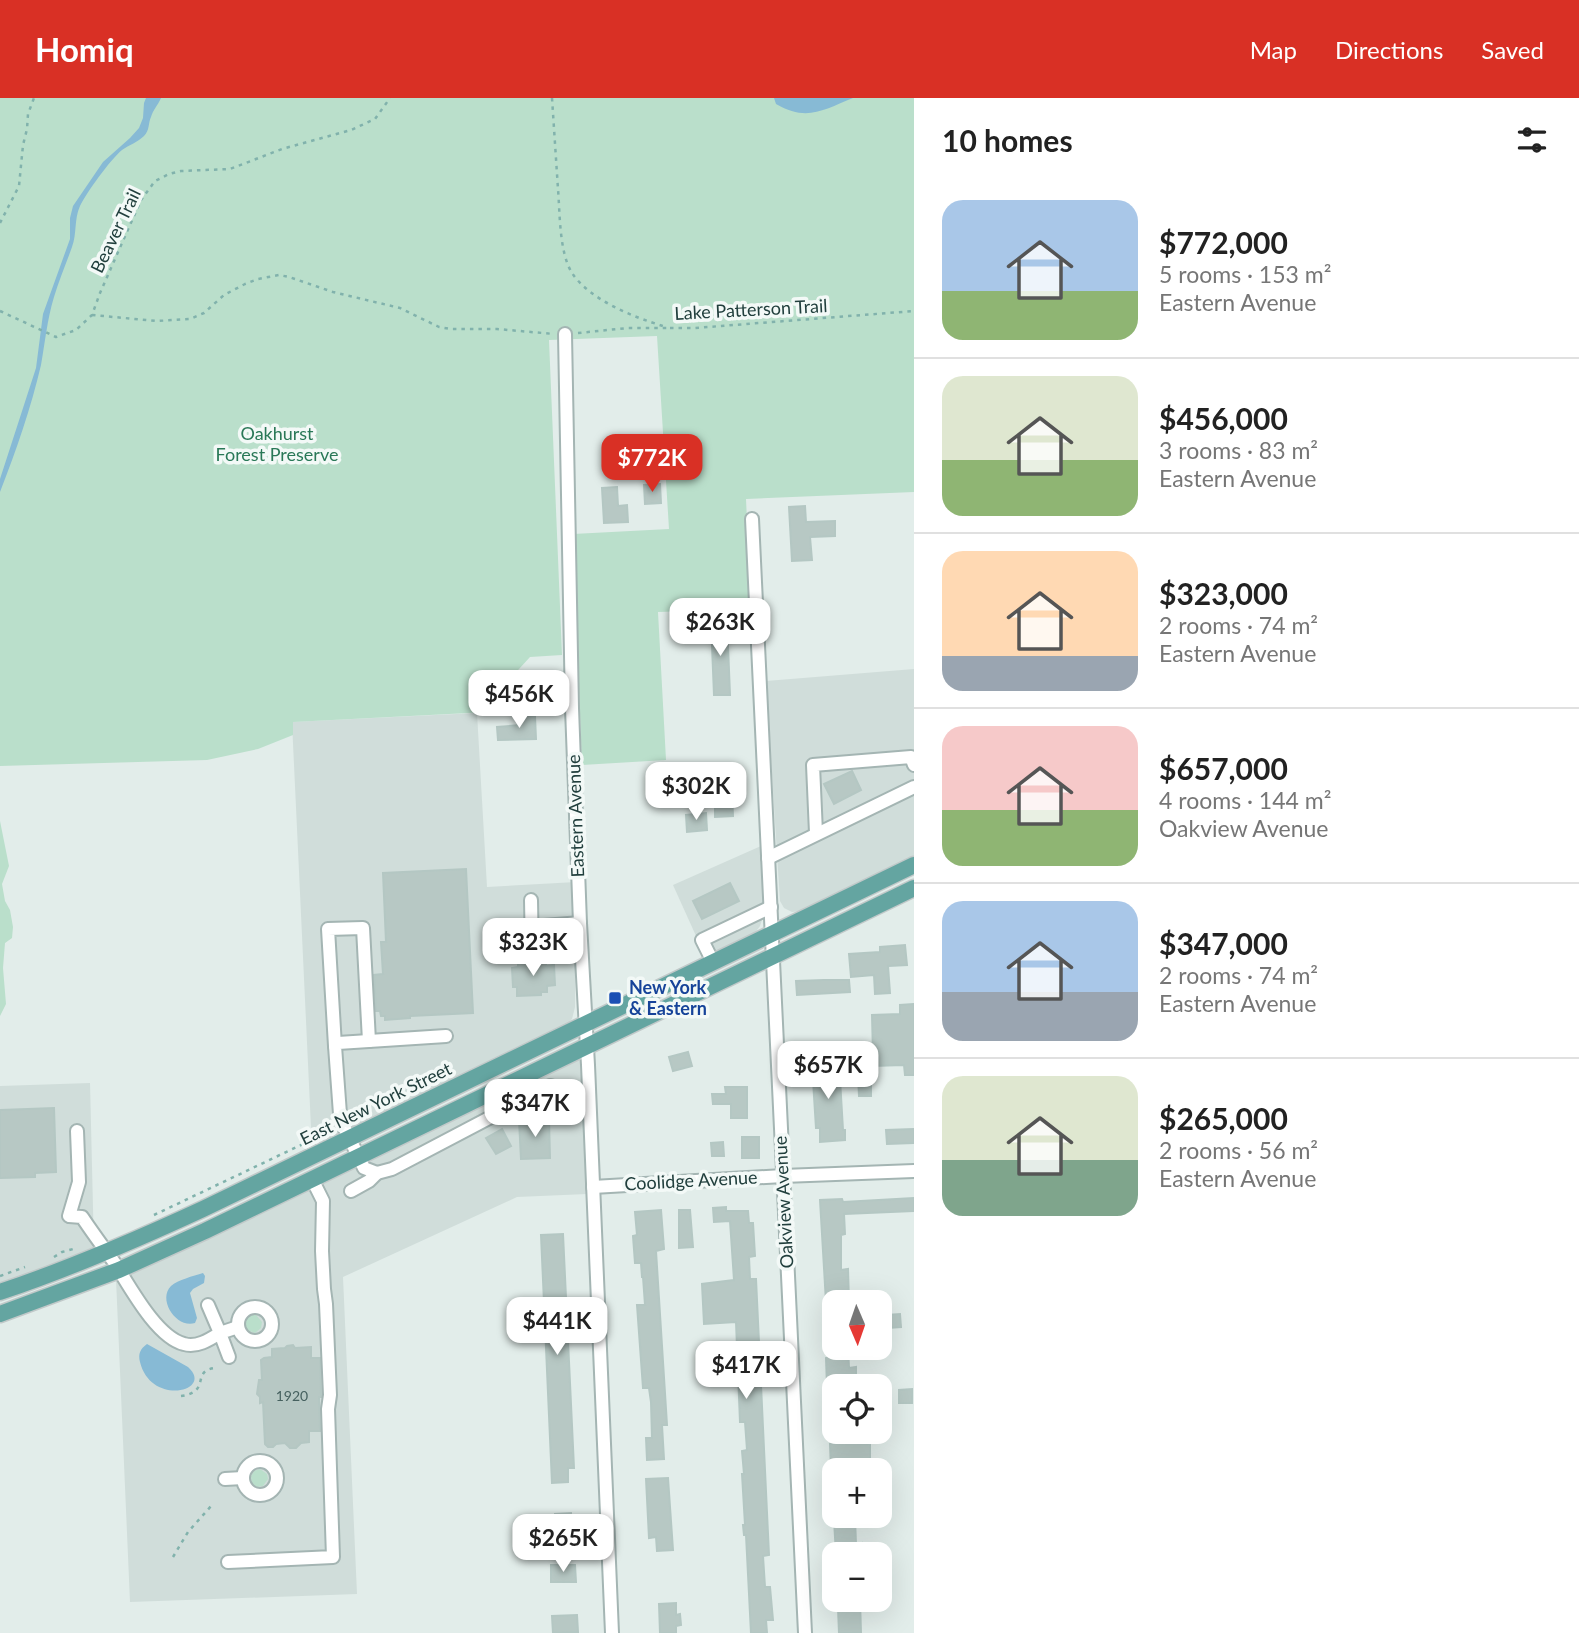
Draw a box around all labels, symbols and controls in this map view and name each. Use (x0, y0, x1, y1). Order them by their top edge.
text: Homiq (35, 29, 134, 69)
text: Map (1250, 35, 1297, 64)
text: Directions (1335, 35, 1443, 64)
text: Saved (1481, 35, 1544, 64)
icon: filters (1513, 121, 1551, 159)
text: 10 homes (942, 122, 1073, 158)
street label: Beaver Trail (85, 185, 145, 276)
text: $772,000 (1159, 224, 1288, 260)
icon: home (998, 228, 1082, 312)
text: 5 rooms · 153 m² (1159, 260, 1331, 288)
text: Eastern Avenue (1159, 288, 1316, 316)
street label: Lake Patterson Trail (674, 294, 828, 324)
text: $456,000 (1159, 400, 1288, 436)
icon: home (998, 404, 1082, 488)
park label: Oakhurst Forest Preserve (216, 422, 338, 465)
pin: $772K (603, 434, 701, 494)
text: 3 rooms · 83 m² (1159, 436, 1318, 464)
text: $772K (617, 443, 687, 471)
text: Eastern Avenue (1159, 464, 1316, 492)
text: $323,000 (1159, 575, 1288, 611)
icon: home (998, 579, 1082, 663)
pin: $263K (671, 598, 769, 658)
text: $263K (685, 607, 755, 635)
text: 2 rooms · 74 m² (1159, 611, 1318, 639)
text: Eastern Avenue (1159, 639, 1316, 667)
pin: $456K (470, 670, 568, 730)
text: $456K (484, 679, 554, 707)
text: $657,000 (1159, 750, 1288, 786)
street label: Eastern Avenue (562, 754, 588, 878)
icon: home (998, 754, 1082, 838)
pin: $302K (647, 762, 745, 822)
text: $302K (661, 771, 731, 799)
text: 4 rooms · 144 m² (1159, 786, 1331, 814)
text: Oakview Avenue (1159, 814, 1329, 842)
pin: $323K (484, 918, 582, 978)
text: $347,000 (1159, 925, 1288, 961)
text: $323K (498, 927, 568, 955)
icon: home (998, 929, 1082, 1013)
text: 2 rooms · 74 m² (1159, 961, 1318, 989)
place label: New York & Eastern (629, 976, 707, 1019)
text: Eastern Avenue (1159, 989, 1316, 1017)
marker: New York & Eastern (607, 990, 623, 1006)
pin: $657K (779, 1042, 877, 1101)
text: $657K (793, 1050, 863, 1078)
street label: East New York Street (296, 1057, 455, 1149)
pin: $347K (486, 1080, 584, 1139)
text: $347K (500, 1088, 570, 1116)
text: $265,000 (1159, 1100, 1288, 1136)
icon: home (998, 1104, 1082, 1188)
street label: Oakview Avenue (769, 1135, 797, 1269)
text: 2 rooms · 56 m² (1159, 1136, 1318, 1164)
text: Eastern Avenue (1159, 1164, 1316, 1192)
street label: Coolidge Avenue (624, 1166, 758, 1194)
north arrow (822, 1290, 892, 1360)
map controls (822, 1290, 892, 1612)
pin: $441K (508, 1298, 606, 1357)
text: $441K (522, 1306, 592, 1334)
pin: $417K (697, 1342, 795, 1401)
text: $417K (711, 1350, 781, 1378)
button: locate (822, 1374, 892, 1444)
house number: 1920 (276, 1387, 308, 1404)
button: + (822, 1458, 892, 1528)
pin: $265K (514, 1514, 612, 1574)
text: $265K (528, 1523, 598, 1551)
button: − (822, 1542, 892, 1612)

